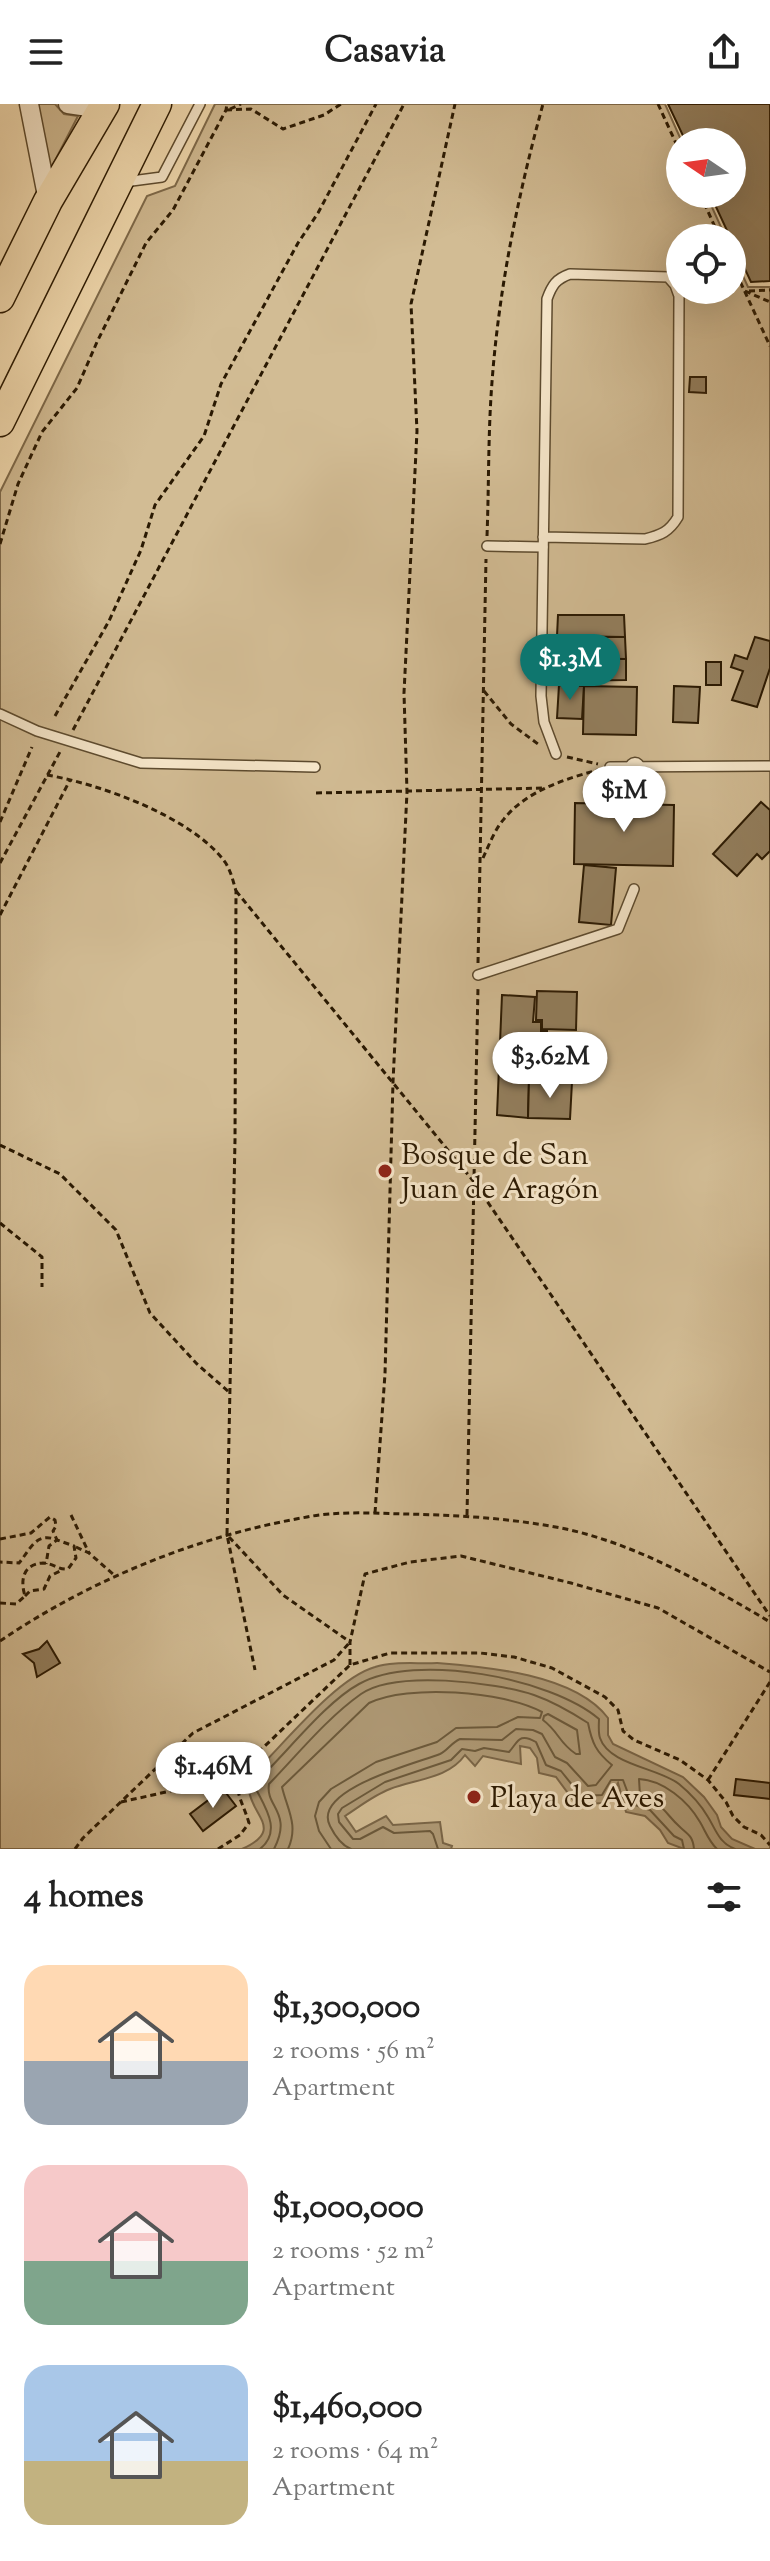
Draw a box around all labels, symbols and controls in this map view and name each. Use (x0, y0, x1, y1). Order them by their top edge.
text: Casavia (325, 26, 446, 78)
icon: menu (24, 30, 68, 74)
icon: share (702, 30, 746, 74)
north arrow (666, 128, 746, 208)
map controls (666, 128, 746, 304)
button: locate (666, 224, 746, 304)
pin: $1.3M (514, 634, 626, 702)
text: $1.3M (538, 641, 602, 678)
pin: $1M (585, 766, 663, 834)
text: $1M (601, 773, 647, 810)
pin: $3.62M (485, 1032, 615, 1100)
text: $3.62M (510, 1039, 590, 1076)
place label: Bosque de San Juan de Aragón (399, 1135, 599, 1212)
marker: Bosque de San Juan de Aragón (376, 1162, 394, 1180)
pin: $1.46M (148, 1742, 278, 1810)
text: $1.46M (174, 1749, 252, 1786)
place label: Playa de Aves (490, 1778, 664, 1821)
marker: Playa de Aves (465, 1788, 483, 1806)
text: 4 homes (24, 1873, 144, 1922)
icon: filters (702, 1875, 746, 1919)
text: $1,300,000 (272, 1984, 420, 2033)
icon: home (88, 1997, 184, 2093)
text: 2 rooms · 56 m² (272, 2033, 435, 2070)
text: Apartment (272, 2070, 395, 2107)
text: $1,000,000 (272, 2184, 424, 2233)
icon: home (88, 2197, 184, 2293)
text: 2 rooms · 52 m² (272, 2233, 434, 2270)
text: Apartment (272, 2270, 395, 2307)
text: $1,460,000 (272, 2384, 422, 2433)
icon: home (88, 2397, 184, 2493)
text: 2 rooms · 64 m² (272, 2433, 439, 2470)
text: Apartment (272, 2470, 395, 2507)

